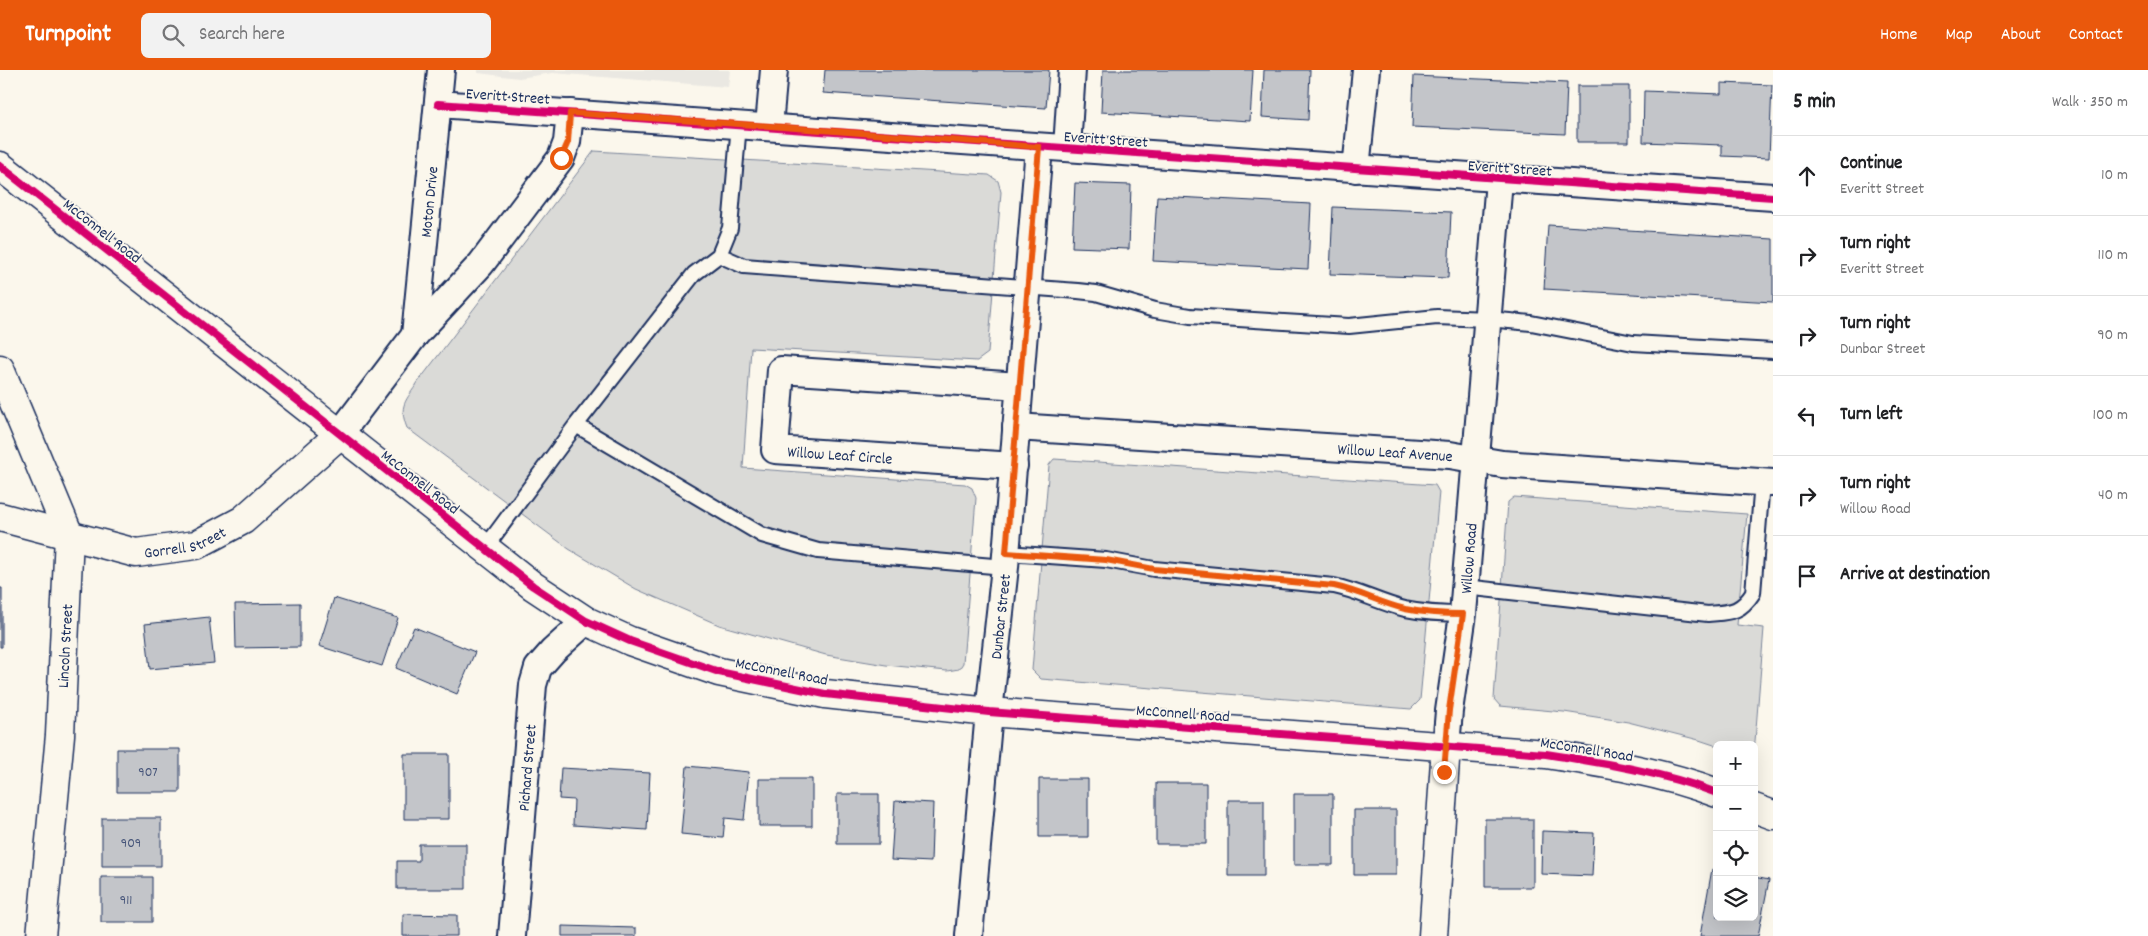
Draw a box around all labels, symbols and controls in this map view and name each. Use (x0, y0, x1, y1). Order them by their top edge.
search box (141, 13, 491, 58)
text: Turnpoint (25, 18, 111, 52)
icon: search (159, 21, 187, 49)
text: Search here (199, 22, 285, 49)
text: Home (1880, 23, 1917, 48)
text: Map (1945, 23, 1973, 48)
text: About (2001, 23, 2041, 48)
text: Contact (2069, 23, 2123, 48)
street label: Everitt Street (465, 83, 551, 112)
text: 5 min (1793, 88, 1836, 118)
text: Walk · 350 m (2052, 91, 2128, 114)
street label: Everitt Street (1063, 126, 1149, 155)
route start (550, 147, 573, 170)
text: Continue (1840, 151, 1902, 178)
street label: Everitt Street (1467, 155, 1553, 184)
icon: ahead (1793, 162, 1821, 190)
text: 10 m (2101, 164, 2128, 187)
street label: Moton Drive (416, 165, 446, 239)
text: Everitt Street (1840, 178, 1924, 201)
street label: McConnell Road (57, 194, 146, 270)
text: Turn right (1840, 231, 1911, 258)
icon: right (1793, 242, 1821, 270)
text: 110 m (2098, 244, 2128, 267)
text: Everitt Street (1840, 258, 1924, 281)
text: Turn right (1840, 311, 1911, 338)
icon: right (1793, 322, 1821, 350)
text: 90 m (2097, 324, 2128, 347)
text: Dunbar Street (1840, 338, 1925, 361)
icon: left (1793, 402, 1821, 430)
text: Turn left (1840, 402, 1903, 429)
text: 100 m (2092, 404, 2128, 427)
street label: Willow Leaf Avenue (1337, 439, 1453, 469)
street label: Willow Leaf Circle (787, 441, 893, 472)
street label: McConnell Road (375, 445, 464, 521)
text: Turn right (1840, 471, 1911, 498)
icon: right (1793, 482, 1821, 510)
text: 40 m (2098, 484, 2128, 507)
text: Willow Road (1840, 498, 1911, 521)
street label: Gorrell Street (143, 522, 231, 566)
street label: Willow Road (1456, 522, 1484, 595)
icon: arrive (1793, 562, 1821, 590)
text: Arrive at destination (1840, 562, 1990, 589)
street label: Dunbar Street (986, 573, 1018, 661)
street label: Lincoln Street (53, 603, 80, 689)
street label: McConnell Road (733, 652, 830, 693)
street label: McConnell Road (1135, 700, 1230, 729)
street label: Pichard Street (513, 723, 544, 812)
street label: McConnell Road (1538, 732, 1635, 769)
map controls (1713, 741, 1758, 921)
button: + (1713, 741, 1758, 786)
route end (1433, 761, 1456, 784)
house number: 907 (138, 763, 158, 783)
button: − (1713, 786, 1758, 831)
button: locate (1713, 831, 1758, 876)
house number: 909 (121, 834, 141, 854)
button: layers (1713, 876, 1758, 921)
house number: 911 (120, 891, 132, 911)

